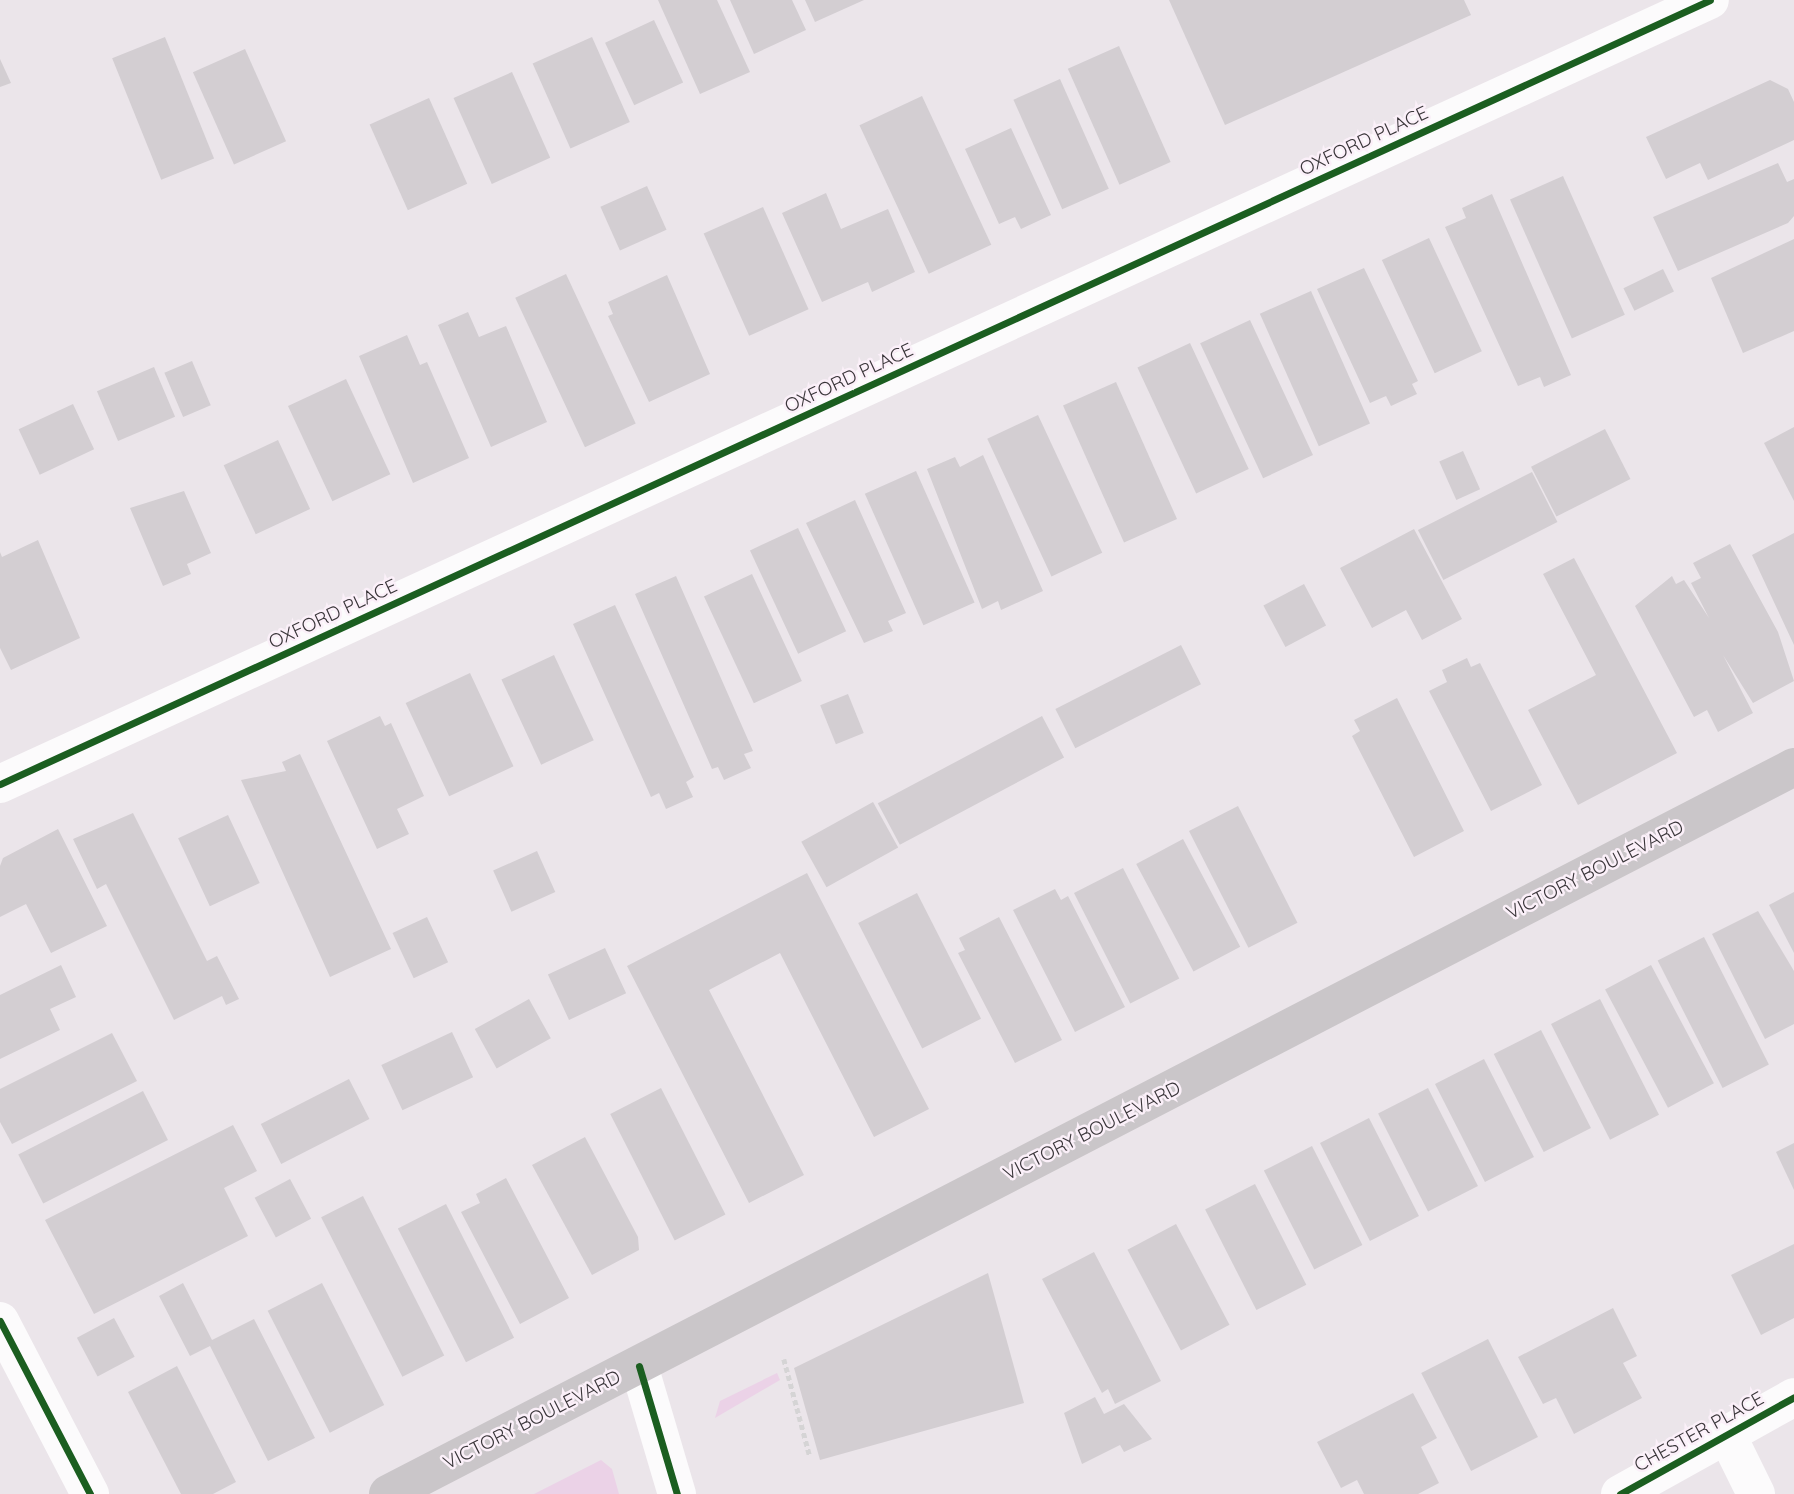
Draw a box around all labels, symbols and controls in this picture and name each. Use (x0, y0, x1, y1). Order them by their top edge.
street label: OXFORD PLACE (1296, 101, 1432, 181)
street label: OXFORD PLACE (781, 338, 917, 418)
street label: OXFORD PLACE (265, 574, 401, 654)
street label: VICTORY BOULEVARD (1503, 815, 1687, 925)
street label: VICTORY BOULEVARD (1000, 1076, 1184, 1186)
street label: VICTORY BOULEVARD (440, 1365, 624, 1475)
street label: CHESTER PLACE (1630, 1387, 1768, 1477)

